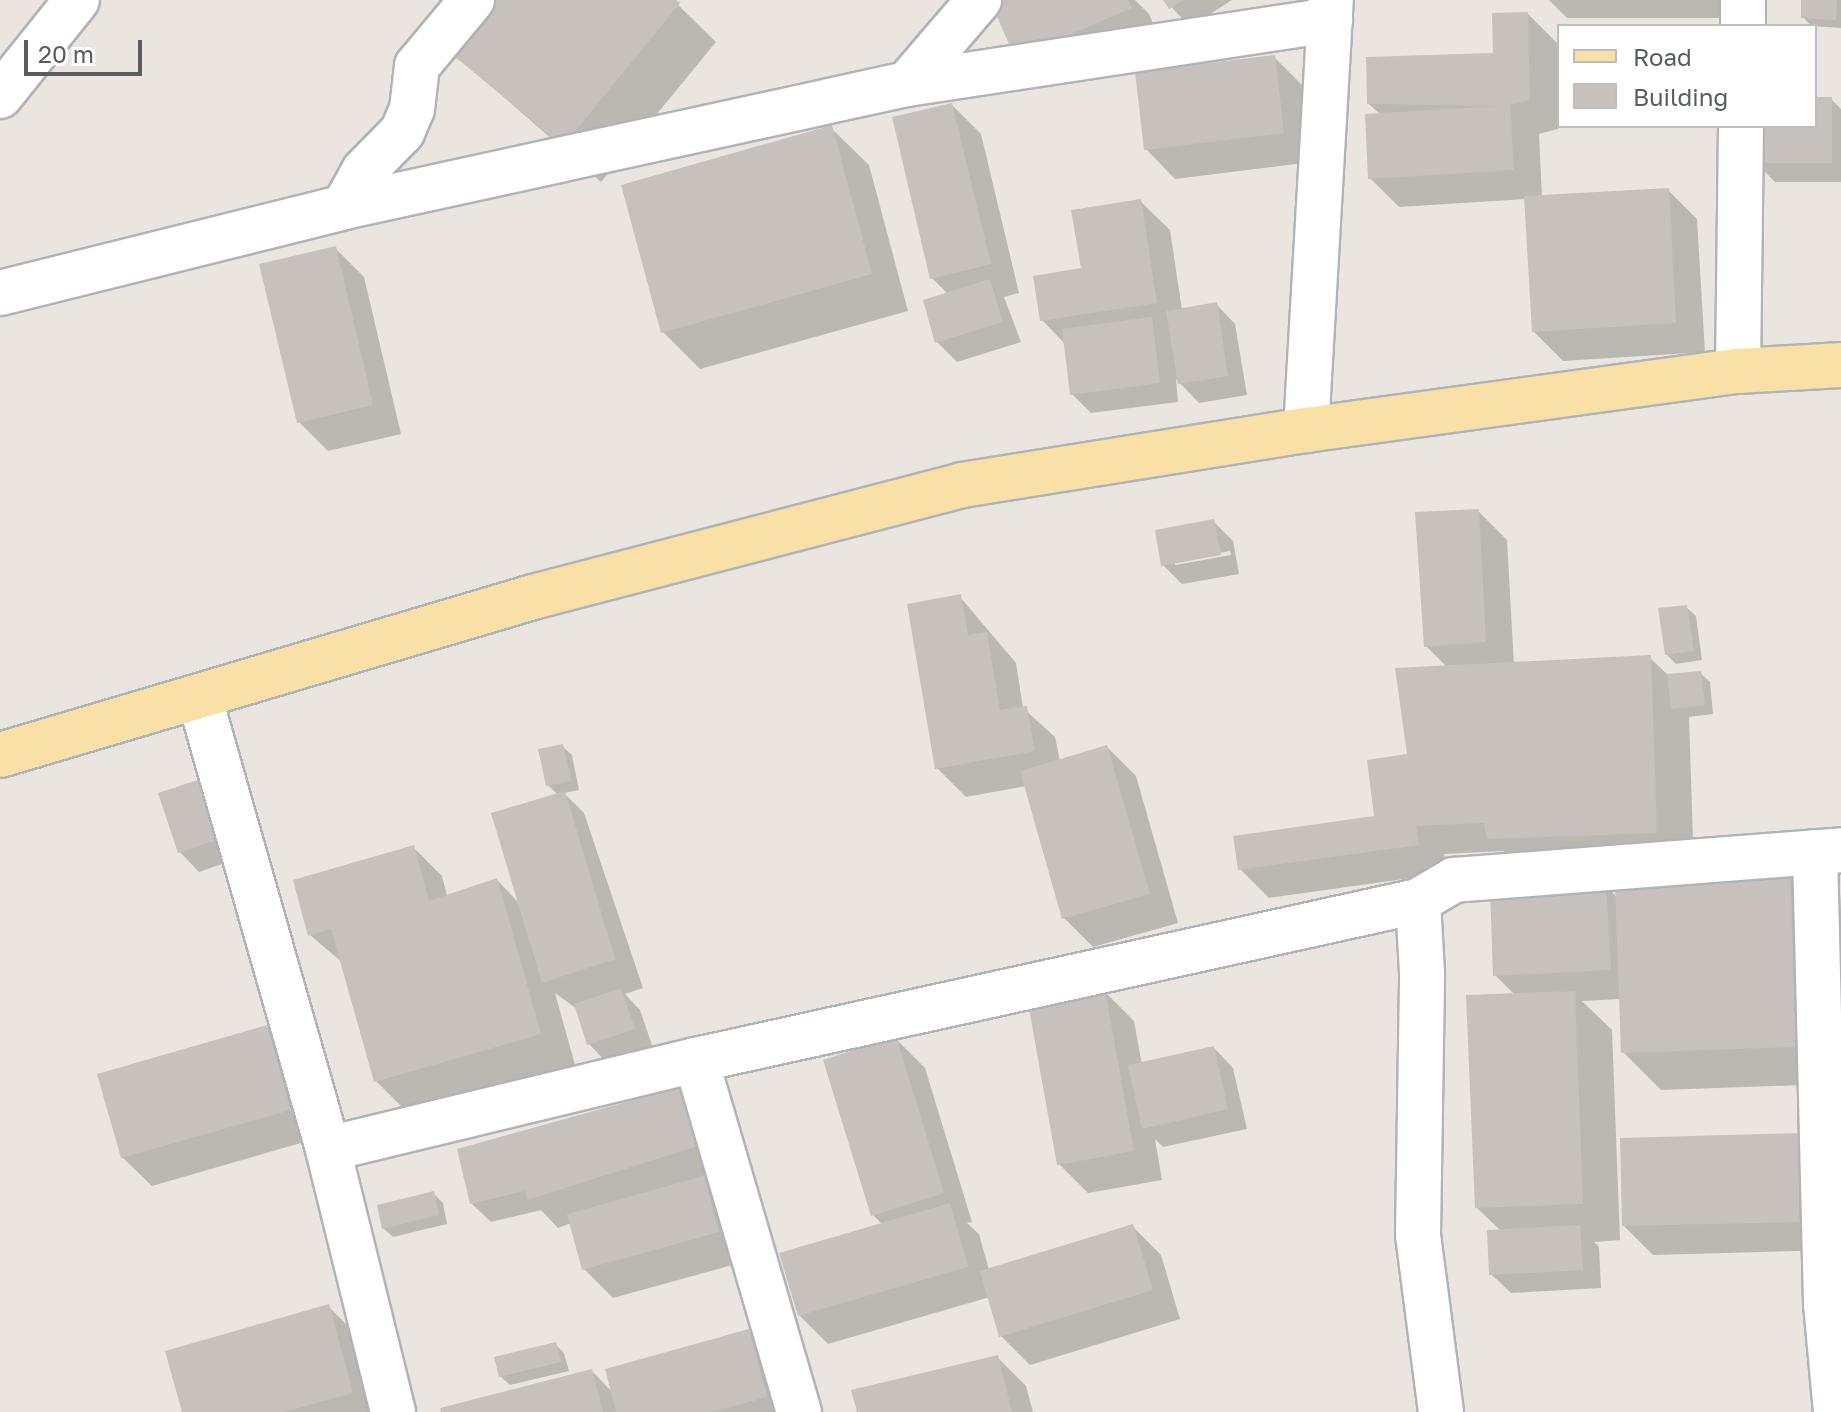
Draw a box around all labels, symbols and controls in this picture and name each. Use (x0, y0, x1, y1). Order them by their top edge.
scale bar (28, 24, 146, 74)
legend (1557, 24, 1817, 128)
text: 20 m (38, 39, 94, 68)
text: Road (1633, 42, 1692, 71)
text: Building (1633, 82, 1728, 111)

